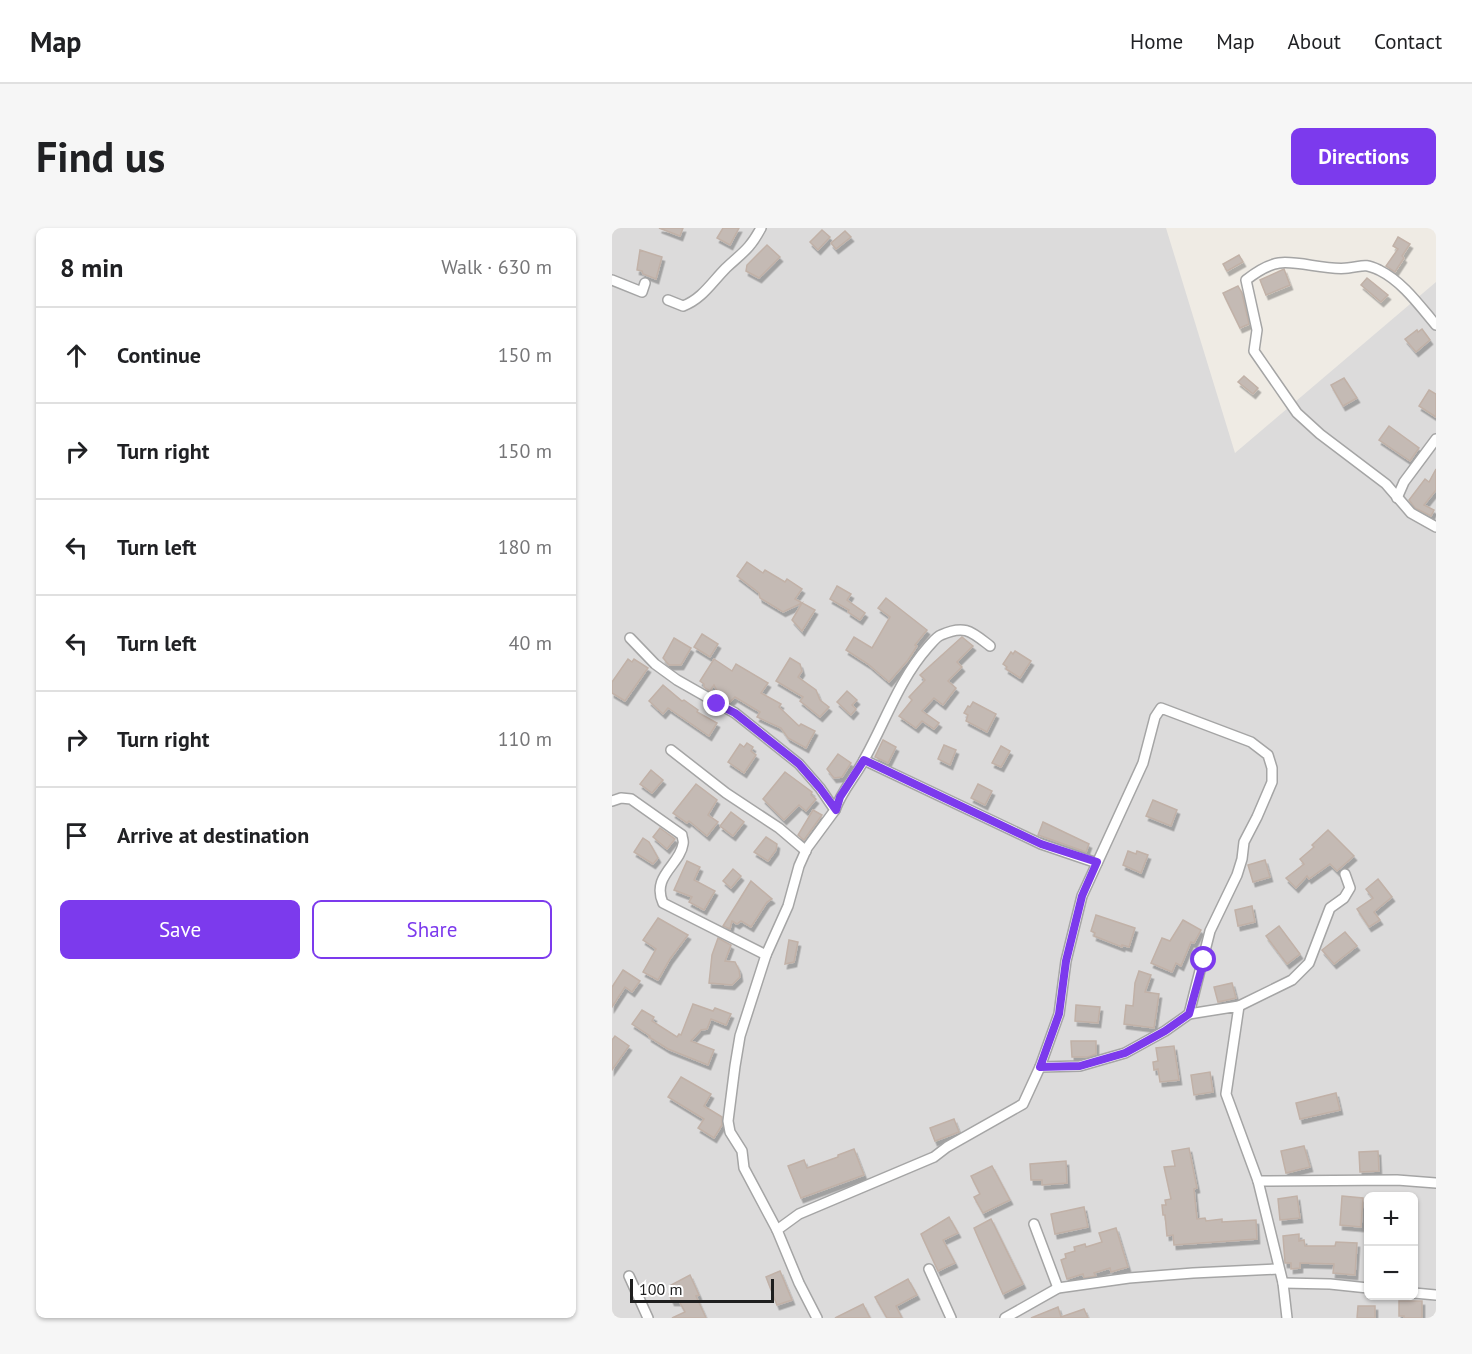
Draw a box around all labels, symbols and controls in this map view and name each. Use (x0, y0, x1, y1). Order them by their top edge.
text: Map (30, 23, 81, 60)
text: Home (1130, 28, 1183, 55)
text: Map (1216, 28, 1255, 55)
text: About (1288, 28, 1341, 55)
text: Contact (1374, 28, 1442, 55)
button: Directions (1291, 128, 1436, 185)
text: Find us (36, 129, 165, 184)
text: 8 min (60, 251, 123, 284)
text: Walk · 630 m (441, 254, 552, 280)
icon: ahead (60, 339, 93, 372)
text: Continue (117, 341, 201, 369)
text: 150 m (498, 342, 552, 368)
icon: right (60, 435, 93, 468)
text: Turn right (117, 437, 209, 465)
text: 150 m (498, 438, 552, 464)
icon: left (60, 531, 93, 564)
text: Turn left (117, 533, 197, 561)
text: 180 m (498, 534, 552, 560)
icon: left (60, 627, 93, 660)
text: Turn left (117, 629, 197, 657)
text: 40 m (509, 630, 552, 656)
route end (703, 690, 729, 716)
icon: right (60, 723, 93, 756)
text: Turn right (117, 725, 209, 753)
text: 110 m (498, 726, 552, 752)
icon: arrive (60, 819, 93, 852)
text: Arrive at destination (117, 821, 309, 849)
button: Save (60, 900, 300, 959)
button: Share (312, 900, 552, 959)
route start (1190, 946, 1216, 972)
map controls (1364, 1192, 1418, 1300)
button: + (1364, 1192, 1418, 1246)
button: − (1364, 1246, 1418, 1300)
scale bar (630, 1276, 774, 1304)
text: 100 m (639, 1279, 682, 1299)

